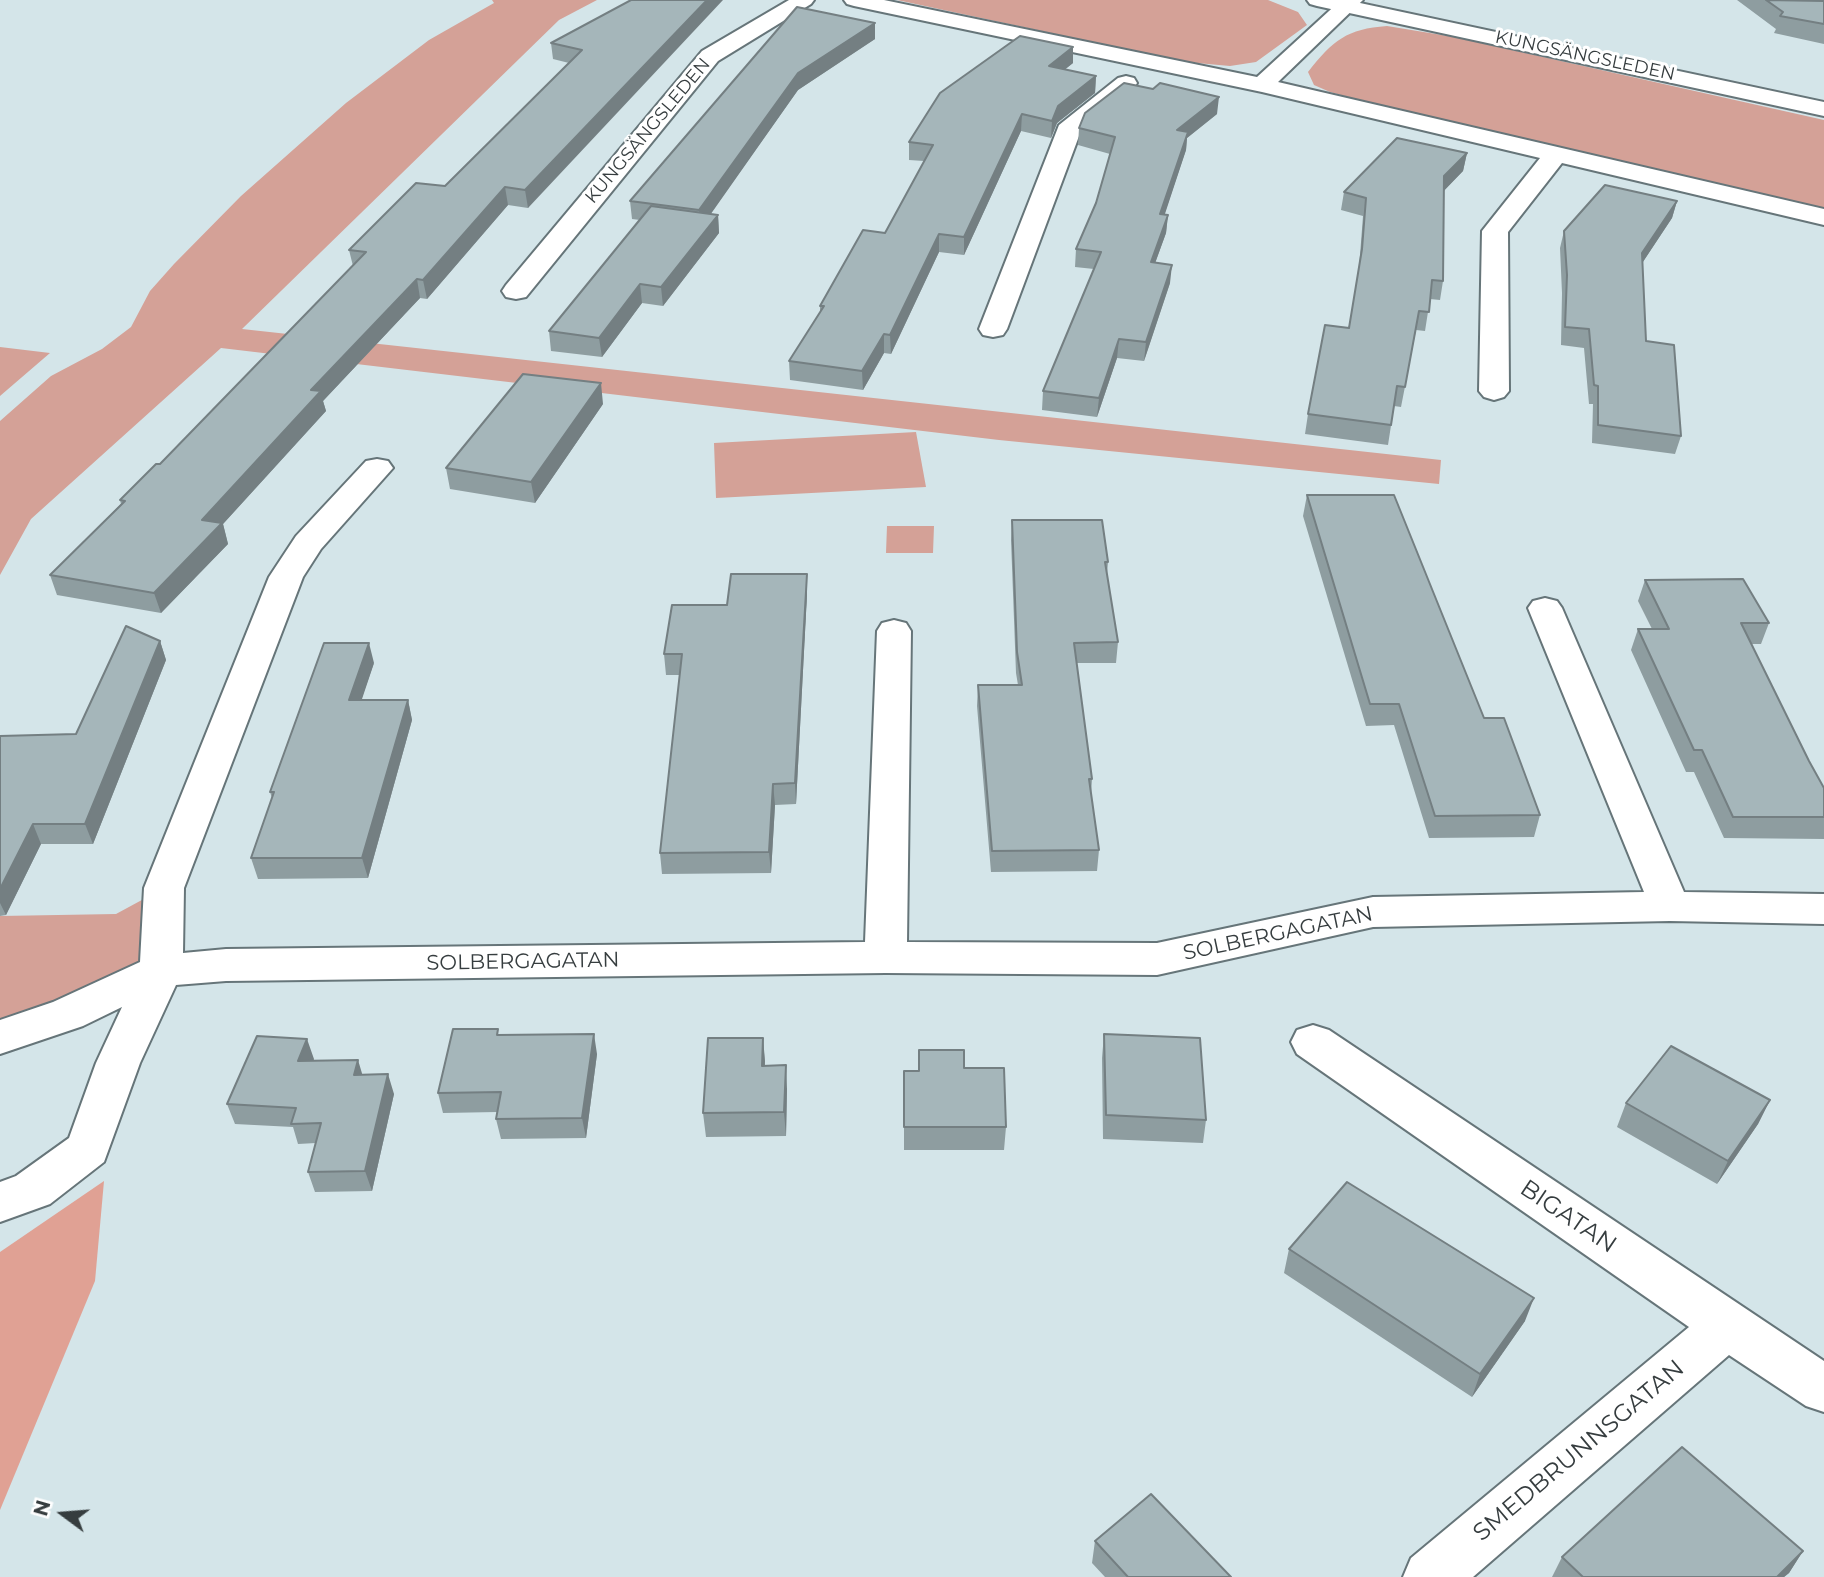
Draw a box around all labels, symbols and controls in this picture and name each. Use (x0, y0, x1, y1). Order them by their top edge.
street label: KUNGSÄNGSLEDEN (1493, 26, 1677, 86)
street label: KUNGSÄNGSLEDEN (581, 54, 715, 208)
street label: SOLBERGAGATAN (1181, 902, 1375, 966)
street label: SOLBERGAGATAN (426, 948, 620, 976)
street label: BIGATAN (1514, 1174, 1622, 1260)
street label: SMEDBRUNNSGATAN (1468, 1354, 1690, 1548)
north arrow (28, 1479, 98, 1549)
text: N (29, 1498, 56, 1519)

